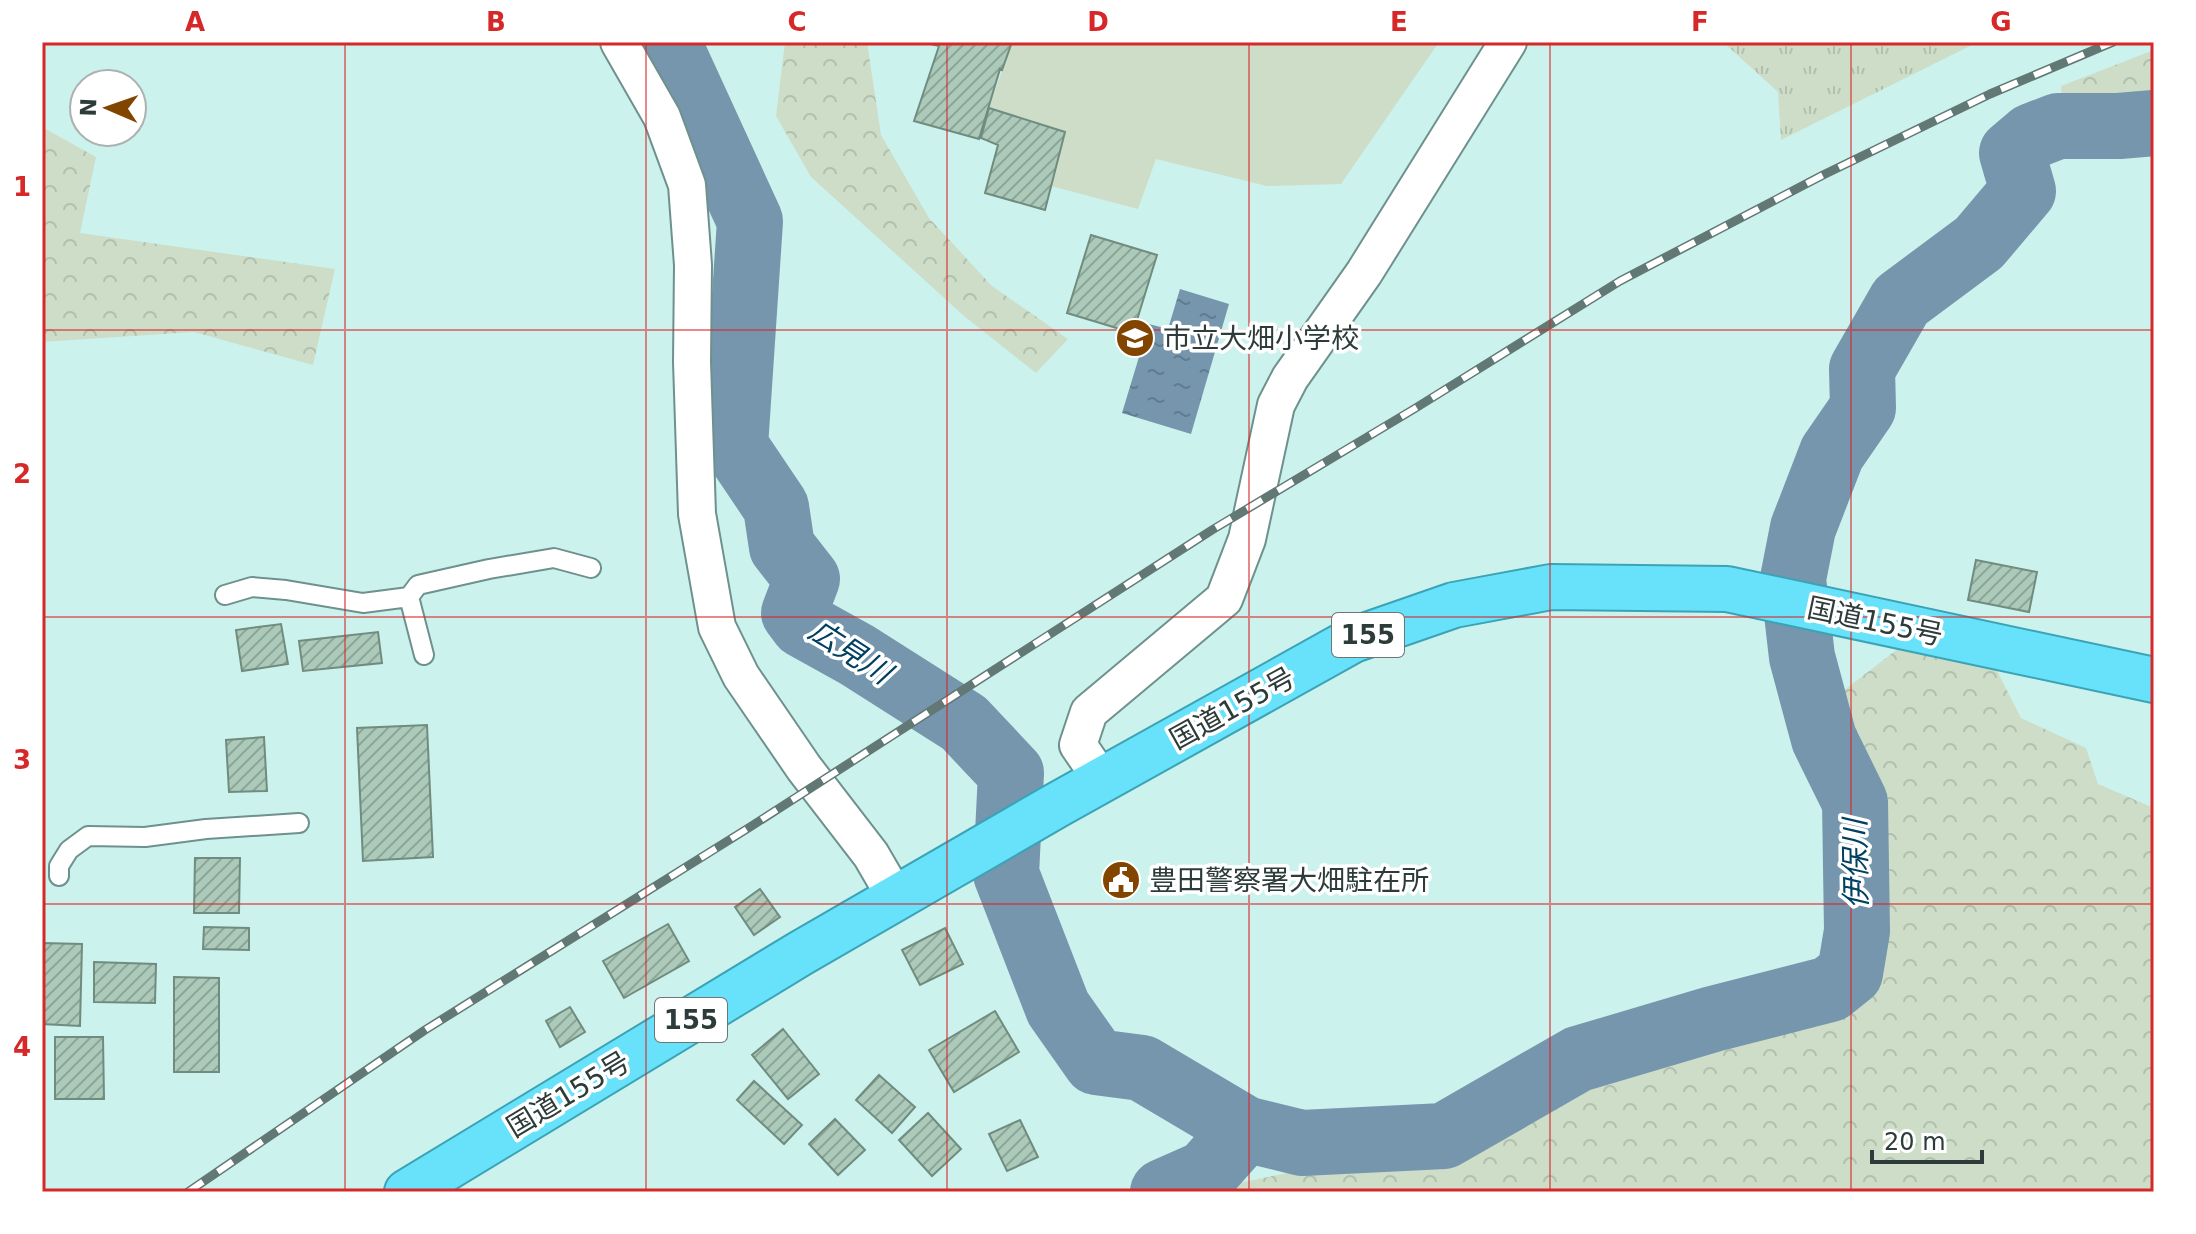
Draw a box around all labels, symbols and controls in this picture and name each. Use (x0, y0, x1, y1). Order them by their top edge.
text: A (185, 7, 205, 37)
text: B (486, 7, 506, 37)
text: C (787, 7, 807, 37)
text: D (1087, 7, 1109, 37)
text: E (1390, 7, 1408, 37)
text: F (1691, 7, 1709, 37)
text: G (1990, 7, 2012, 37)
north arrow (68, 68, 148, 148)
text: N (76, 98, 101, 117)
text: 1 (13, 172, 31, 202)
school or university icon: 市立大畑小学校 (1114, 317, 1156, 359)
place label: 市立大畑小学校 (1163, 322, 1359, 355)
text: 2 (13, 459, 31, 489)
street label: 国道155号 (1804, 591, 1946, 652)
water label: 広見川 (803, 612, 900, 692)
road number: 155 (1332, 613, 1404, 657)
street label: 国道155号 (1164, 661, 1300, 756)
text: 3 (13, 745, 31, 775)
water label: 伊保川 (1837, 816, 1874, 909)
public building icon: 豊田警察署大畑駐在所 (1100, 859, 1142, 901)
place label: 豊田警察署大畑駐在所 (1149, 864, 1429, 897)
road number: 155 (655, 998, 727, 1042)
text: 4 (13, 1032, 31, 1062)
street label: 国道155号 (501, 1045, 636, 1144)
scale bar (1872, 1114, 1982, 1164)
text: 20 m (1884, 1128, 1946, 1156)

